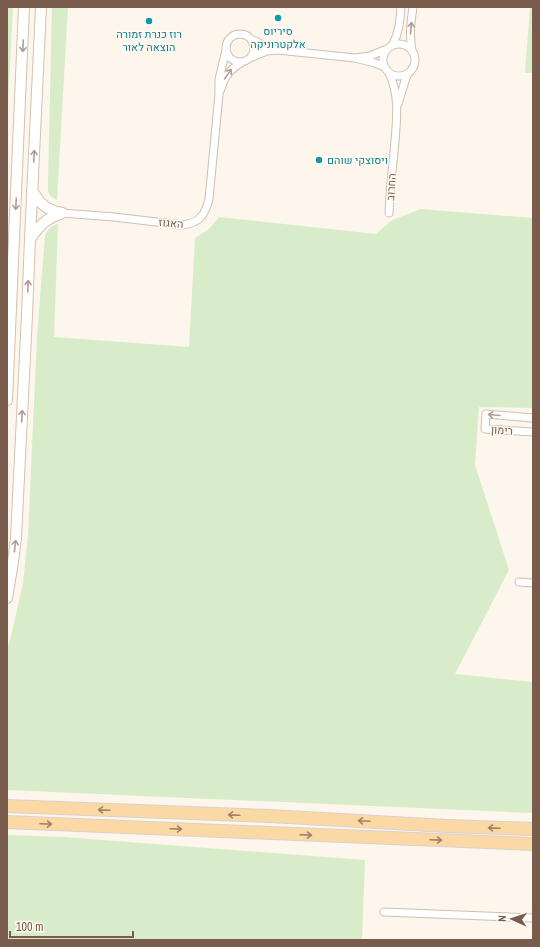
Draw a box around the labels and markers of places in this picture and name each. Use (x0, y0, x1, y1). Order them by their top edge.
marker: סיריוס אלקטרוניקה (273, 13, 283, 23)
marker: רוז כנרת זמורה הוצאה לאור (144, 16, 154, 26)
place label: סיריוס אלקטרוניקה (250, 24, 306, 51)
place label: רוז כנרת זמורה הוצאה לאור (116, 27, 182, 54)
place label: ויסוצקי שוהם (327, 153, 388, 167)
marker: ויסוצקי שוהם (314, 155, 324, 165)

